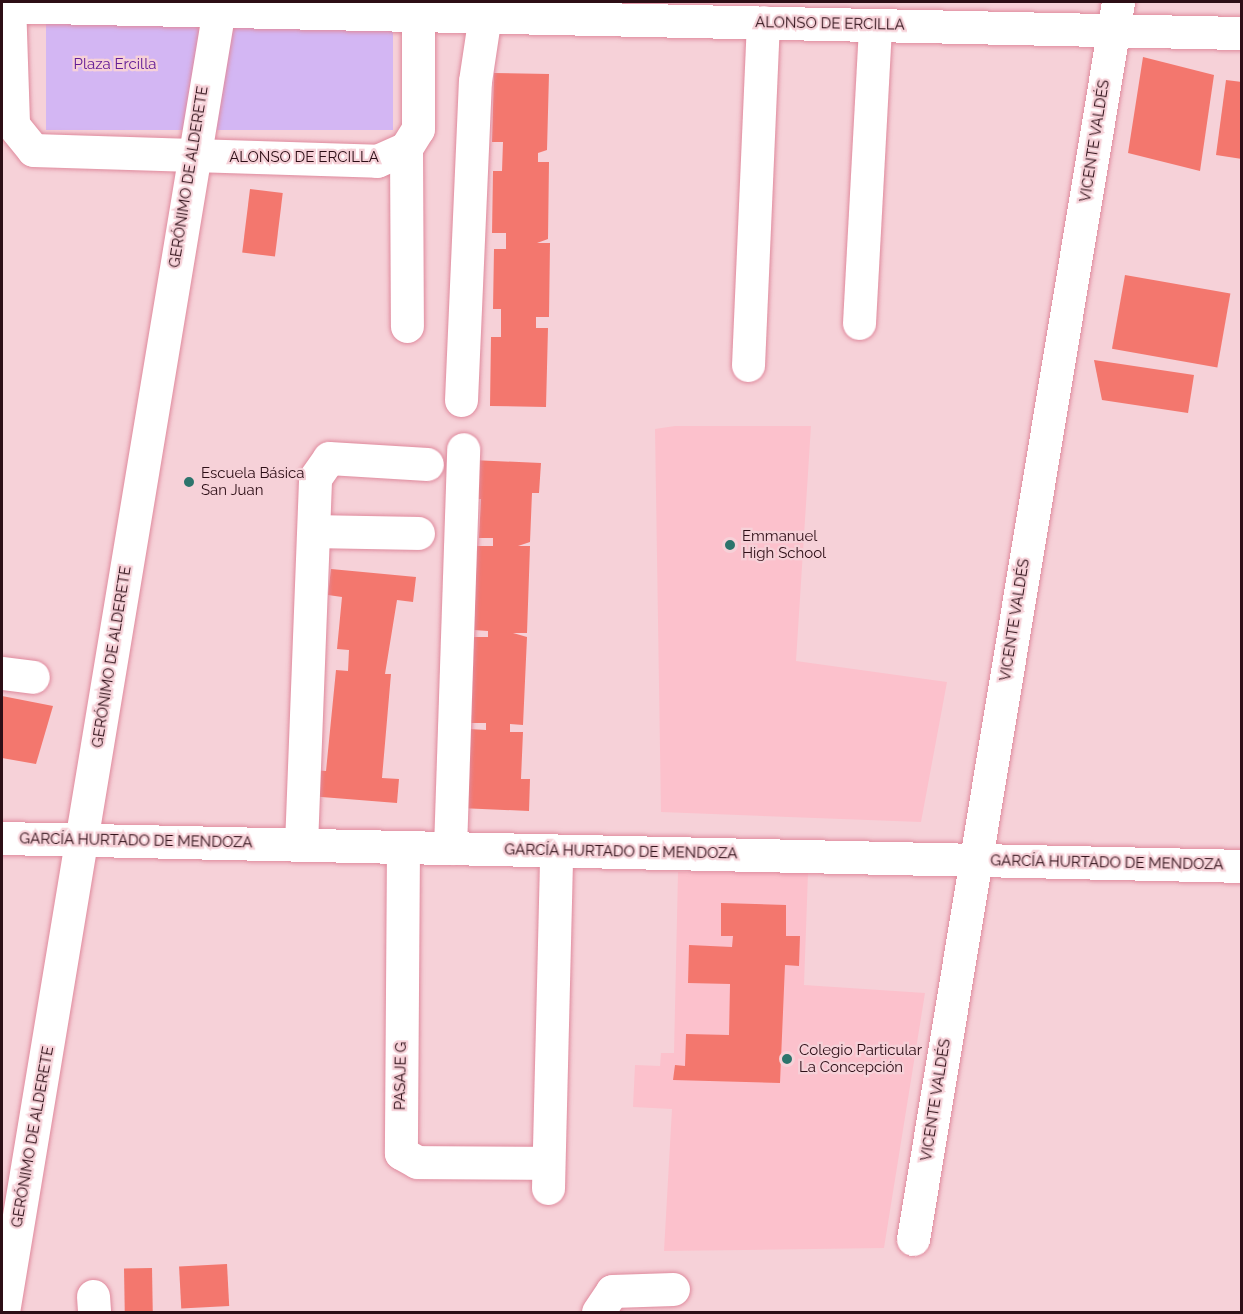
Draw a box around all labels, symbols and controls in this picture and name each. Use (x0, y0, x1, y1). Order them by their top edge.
street label: ALONSO DE ERCILLA (755, 14, 905, 34)
park label: Plaza Ercilla (74, 56, 156, 74)
street label: VICENTE VALDÉS (1076, 78, 1114, 204)
street label: GERÓNIMO DE ALDERETE (166, 85, 212, 269)
street label: ALONSO DE ERCILLA (229, 149, 379, 167)
place label: Escuela Básica San Juan (201, 464, 304, 499)
marker: Escuela Básica San Juan (182, 475, 196, 489)
place label: Emmanuel High School (742, 527, 826, 562)
marker: Emmanuel High School (723, 538, 737, 552)
street label: VICENTE VALDÉS (996, 557, 1034, 683)
street label: GERÓNIMO DE ALDERETE (89, 565, 135, 749)
street label: GARCÍA HURTADO DE MENDOZA (19, 830, 253, 852)
street label: GARCÍA HURTADO DE MENDOZA (504, 841, 738, 863)
street label: GARCÍA HURTADO DE MENDOZA (990, 852, 1224, 874)
street label: VICENTE VALDÉS (917, 1037, 955, 1163)
place label: Colegio Particular La Concepción (799, 1041, 922, 1076)
street label: PASAJE G (391, 1042, 411, 1110)
street label: GERÓNIMO DE ALDERETE (8, 1045, 58, 1229)
marker: Colegio Particular La Concepción (780, 1052, 794, 1066)

